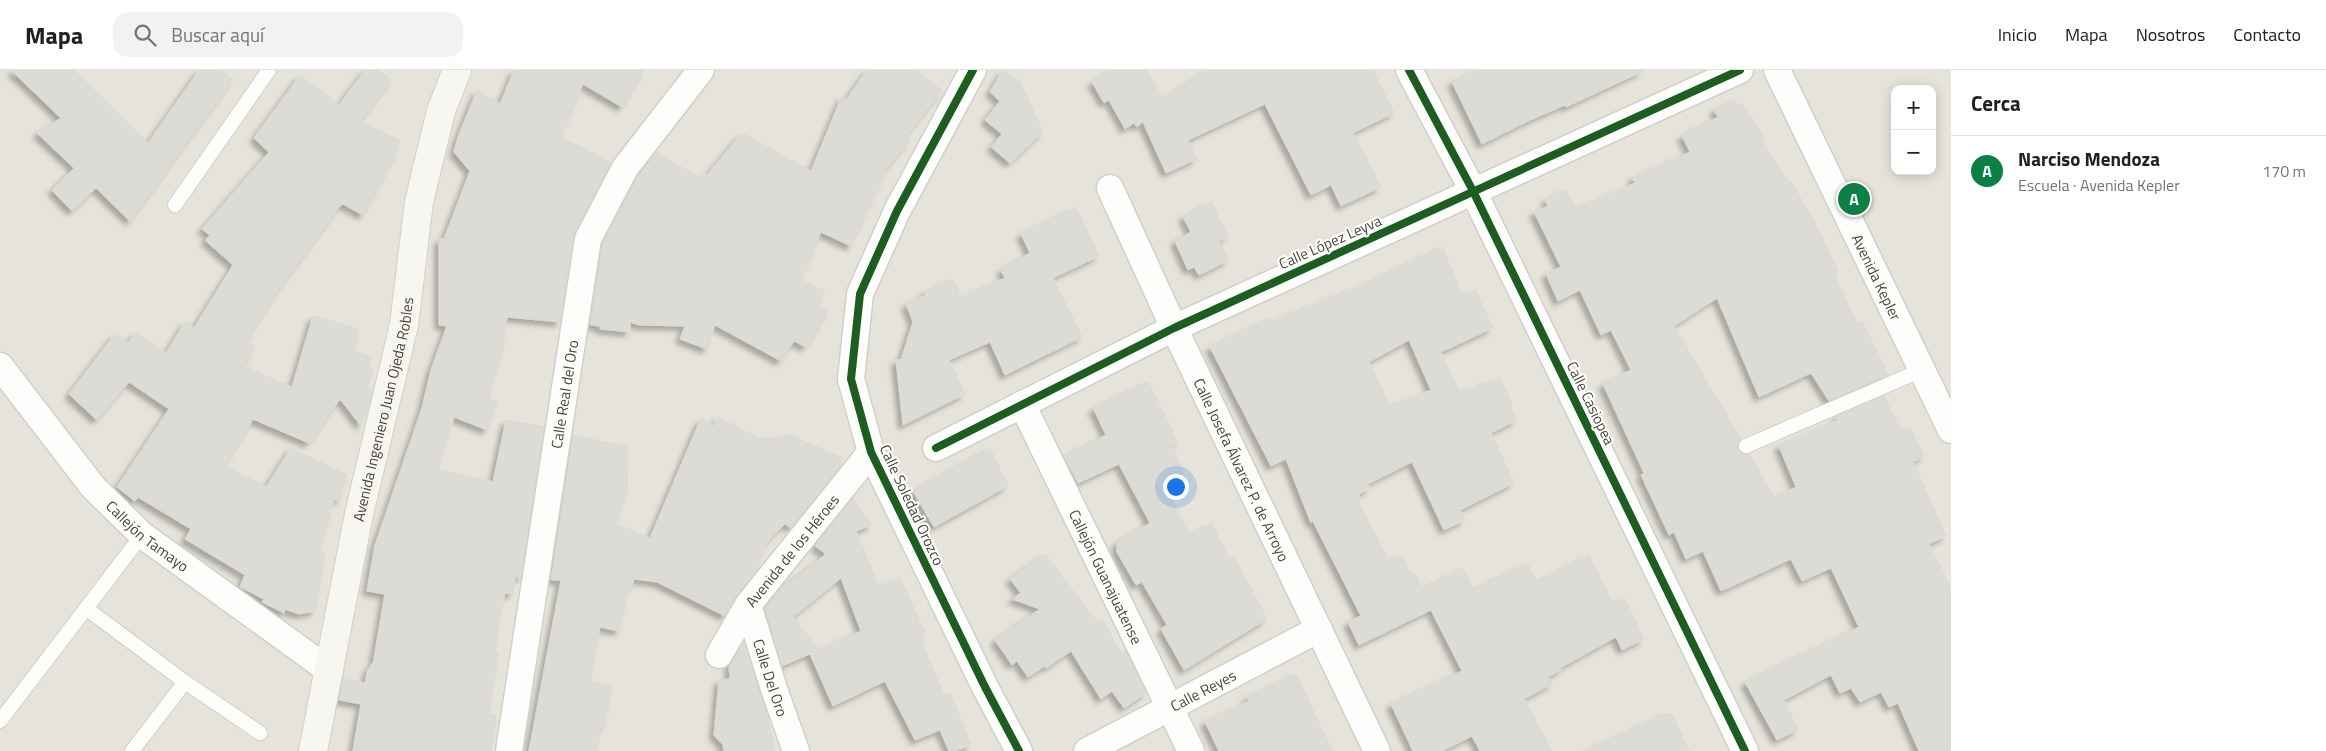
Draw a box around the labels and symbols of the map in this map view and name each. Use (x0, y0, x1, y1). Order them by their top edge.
pin: A (1838, 180, 1870, 218)
street label: Calle López Leyva (1275, 209, 1386, 275)
street label: Avenida Kepler (1846, 230, 1908, 324)
street label: Avenida Ingeniero Juan Ojeda Robles (346, 296, 419, 523)
street label: Calle Real del Oro (544, 338, 584, 450)
street label: Calle Casiopea (1561, 357, 1621, 449)
street label: Calle Josefa Álvarez P. de Arroyo (1188, 374, 1296, 565)
street label: Calle Soledad Orozco (874, 441, 950, 569)
your location (1163, 474, 1189, 500)
street label: Avenida de los Héroes (739, 489, 845, 612)
street label: Callejón Tamayo (101, 494, 194, 577)
street label: Callejón Guanajuatense (1063, 505, 1149, 648)
street label: Calle Del Oro (748, 636, 794, 720)
street label: Calle Reyes (1166, 663, 1240, 717)

